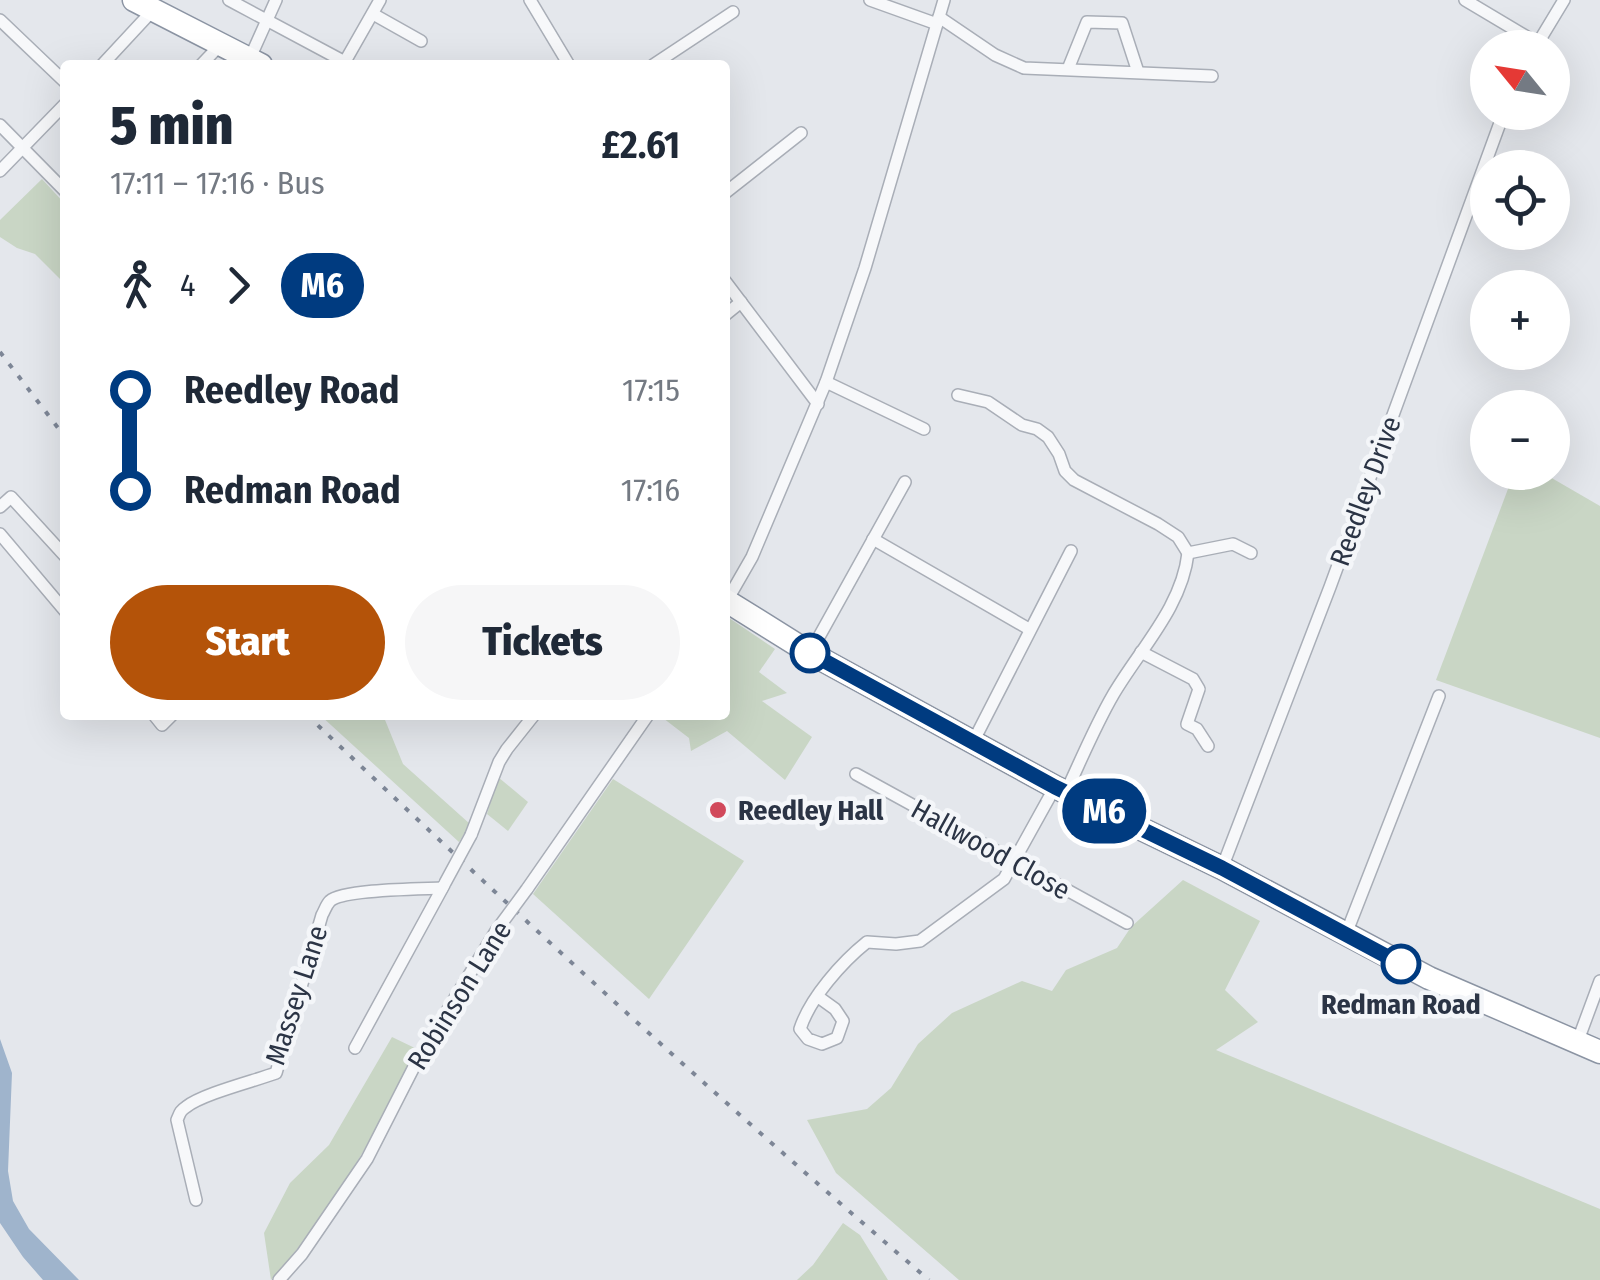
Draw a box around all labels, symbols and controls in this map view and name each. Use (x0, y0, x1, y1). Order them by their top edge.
north arrow (1470, 30, 1570, 130)
map controls (1470, 30, 1570, 490)
text: 5 min (110, 93, 233, 159)
text: £2.61 (601, 122, 680, 168)
button: locate (1470, 150, 1570, 250)
text: 17:11 – 17:16 · Bus (110, 164, 325, 202)
icon: walk (110, 258, 165, 313)
icon: forward (211, 258, 266, 313)
text: M6 (301, 264, 344, 306)
text: 4 (180, 266, 196, 304)
button: + (1470, 270, 1570, 370)
text: Reedley Road (184, 367, 400, 413)
text: 17:15 (622, 371, 680, 409)
button: − (1470, 390, 1570, 490)
street label: Reedley Drive (1323, 412, 1408, 571)
text: Redman Road (184, 467, 401, 513)
text: 17:16 (621, 471, 680, 509)
button: Start (110, 585, 385, 700)
button: Tickets (405, 585, 680, 700)
unlabelled marker (791, 634, 829, 672)
line badge: M6 (1059, 778, 1149, 844)
text: M6 (1082, 790, 1126, 832)
street label: Hallwood Close (906, 792, 1076, 907)
place label: Reedley Hall (738, 794, 884, 827)
marker: Reedley Hall (707, 799, 729, 821)
street label: Robinson Lane (401, 915, 518, 1076)
street label: Massey Lane (258, 921, 334, 1069)
marker: Redman Road (1382, 945, 1420, 983)
place label: Redman Road (1321, 988, 1481, 1021)

